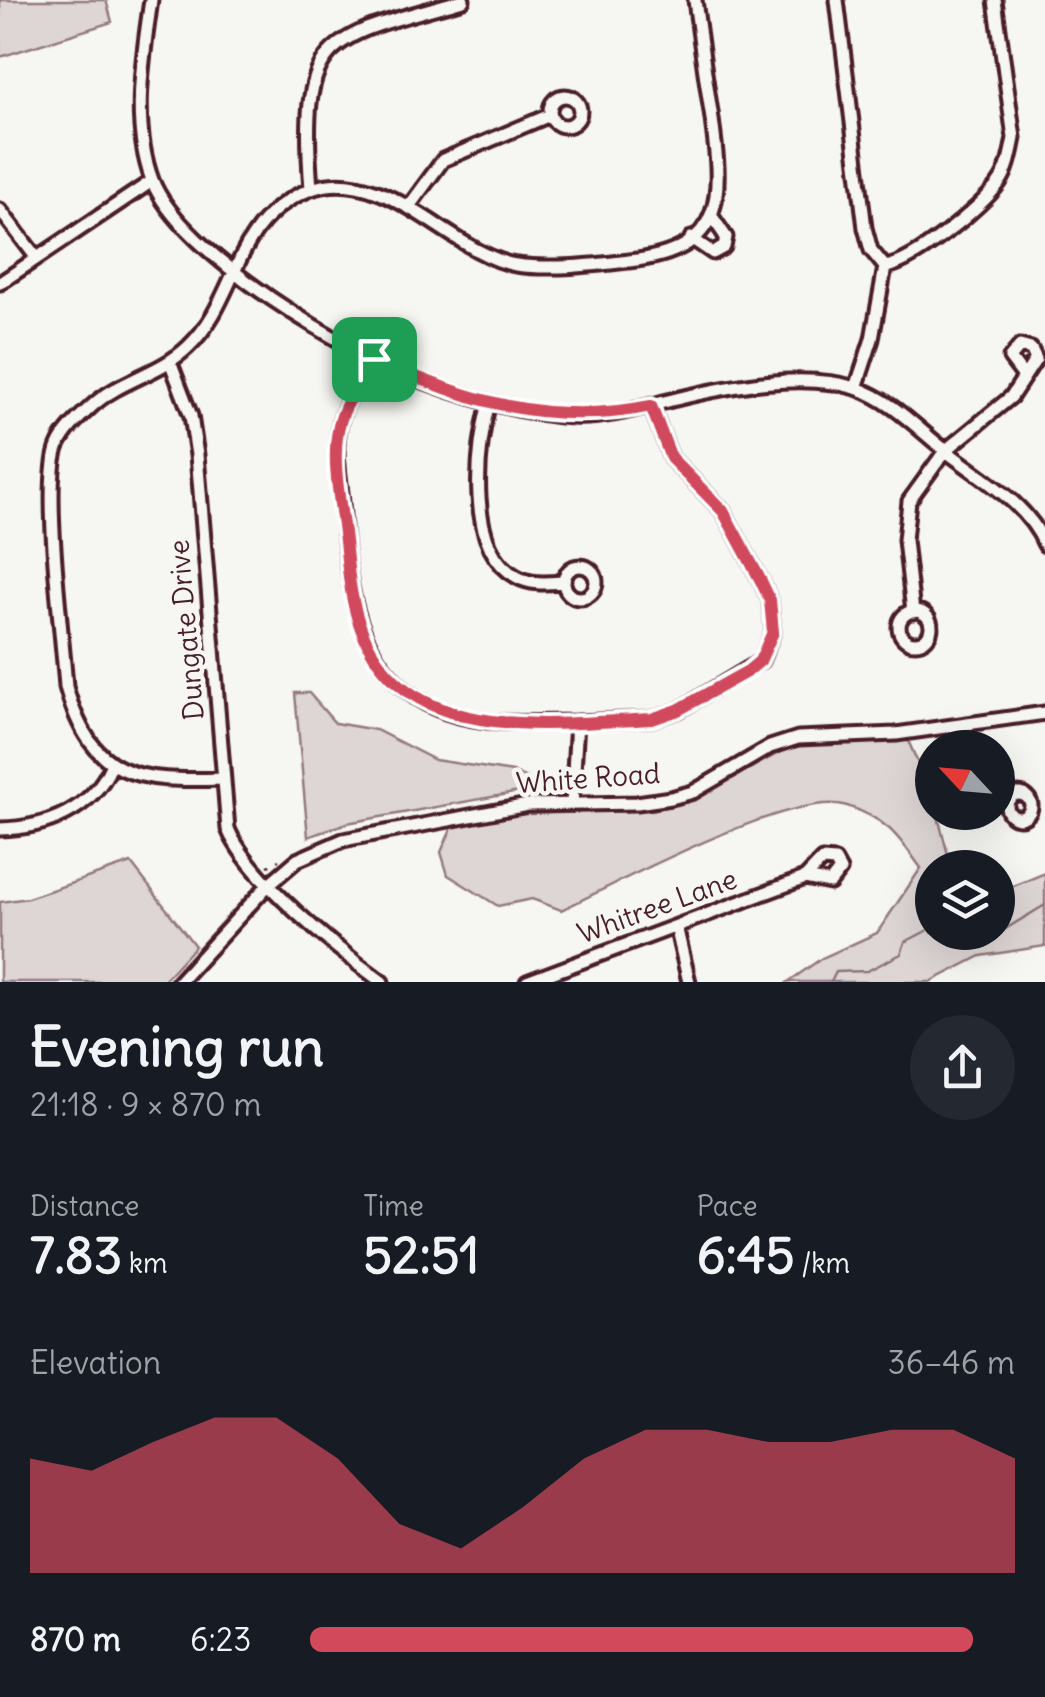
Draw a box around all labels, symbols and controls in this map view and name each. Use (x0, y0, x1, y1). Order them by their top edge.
pin (332, 317, 417, 402)
icon: arrive (347, 332, 402, 387)
street label: Dungate Drive (160, 538, 212, 722)
north arrow (915, 730, 1015, 830)
map controls (915, 730, 1015, 950)
street label: White Road (515, 755, 661, 801)
button: layers (915, 850, 1015, 950)
street label: Whitree Lane (572, 861, 742, 951)
text: Evening run (30, 1012, 324, 1081)
button: share (910, 1015, 1015, 1120)
text: 21:18 · 9 × 870 m (30, 1084, 262, 1125)
text: Distance (30, 1188, 139, 1224)
text: Time (363, 1188, 424, 1224)
text: Pace (697, 1188, 758, 1224)
text: 7.83 (30, 1224, 122, 1287)
text: 52:51 (363, 1224, 479, 1287)
text: 6:45 (697, 1224, 794, 1287)
text: km (122, 1245, 168, 1281)
text: /km (794, 1245, 850, 1281)
text: Elevation (30, 1342, 161, 1383)
text: 36–46 m (888, 1342, 1015, 1383)
text: 870 m (30, 1619, 121, 1660)
text: 6:23 (190, 1619, 251, 1660)

